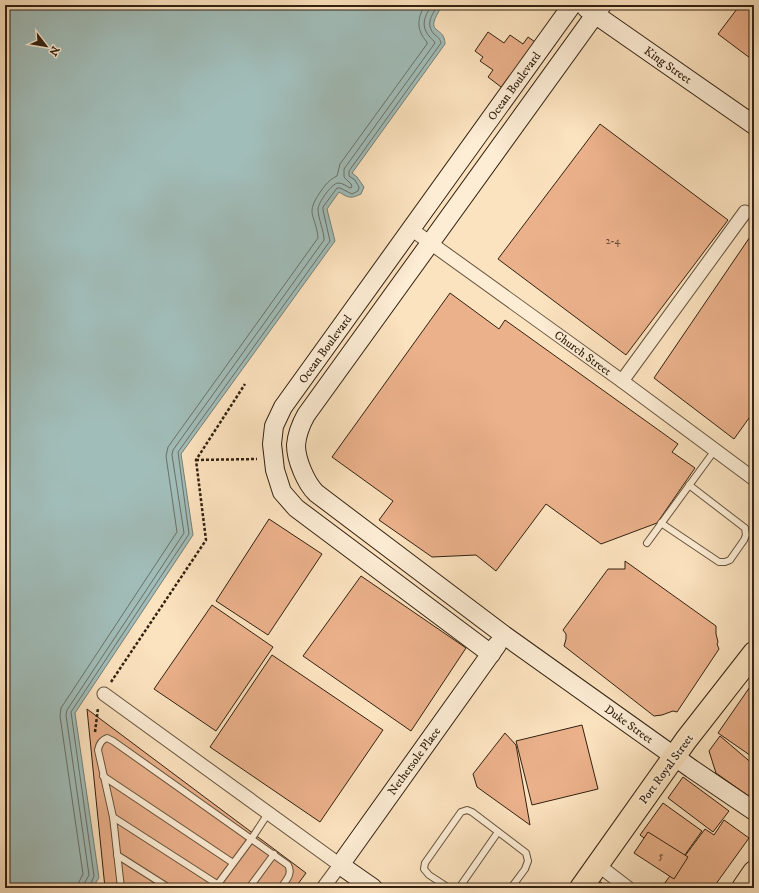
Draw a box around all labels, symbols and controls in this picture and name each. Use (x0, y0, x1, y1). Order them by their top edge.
north arrow (26, 26, 66, 66)
text: N (45, 43, 62, 58)
street label: King Street (641, 44, 695, 87)
street label: Ocean Boulevard (484, 49, 544, 124)
house number: 2-4 (606, 235, 621, 247)
street label: Ocean Boulevard (295, 312, 355, 387)
street label: Church Street (551, 328, 614, 379)
street label: Duke Street (601, 702, 656, 747)
street label: Nethersole Place (385, 724, 444, 798)
street label: Port Royal Street (636, 731, 697, 807)
house number: 5 (659, 850, 664, 862)

